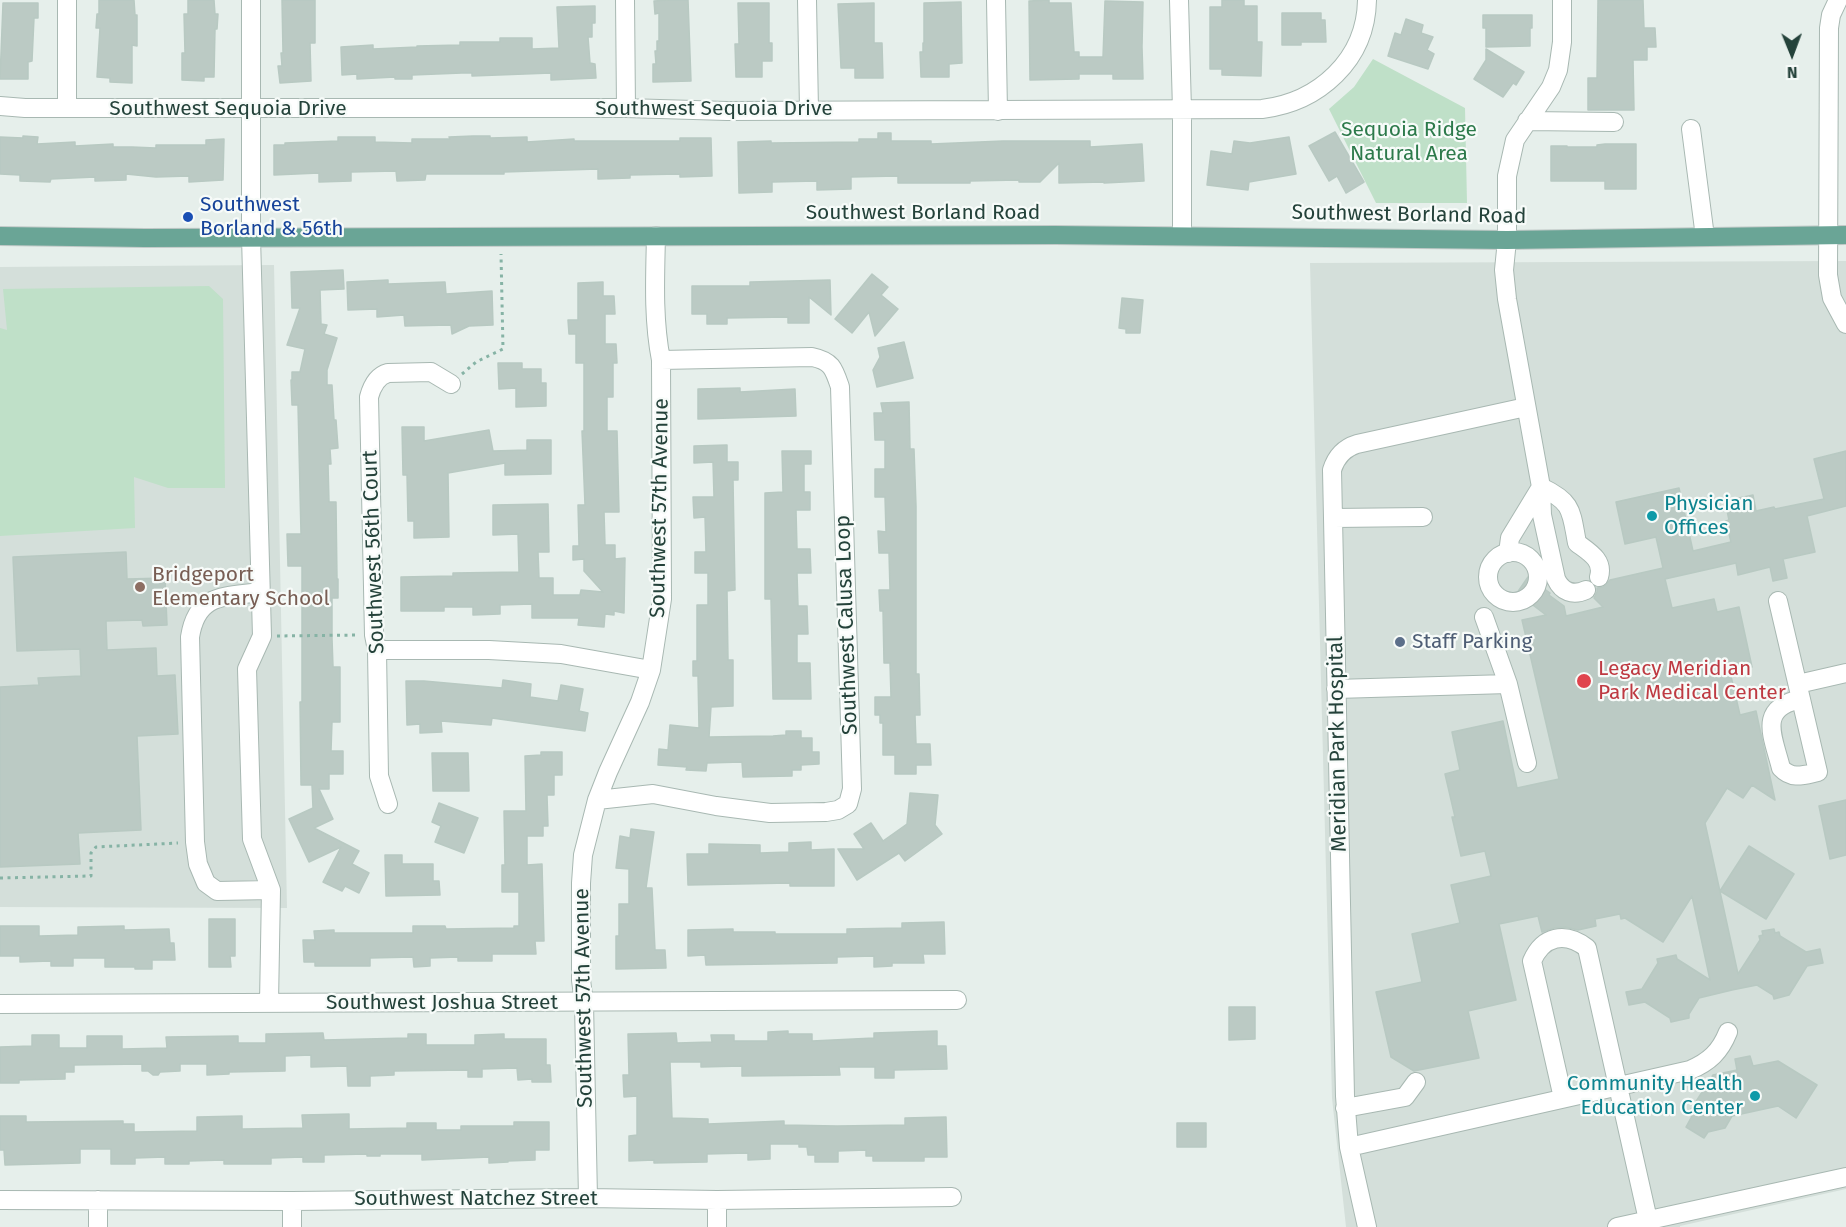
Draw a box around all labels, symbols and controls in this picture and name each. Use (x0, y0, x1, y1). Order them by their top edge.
north arrow (1762, 24, 1822, 84)
text: N (1787, 63, 1798, 82)
street label: Southwest Sequoia Drive (109, 96, 347, 122)
street label: Southwest Sequoia Drive (595, 96, 833, 122)
park label: Sequoia Ridge Natural Area (1341, 117, 1477, 167)
place label: Southwest Borland & 56th (200, 192, 344, 242)
street label: Southwest Borland Road (806, 200, 1040, 226)
street label: Southwest Borland Road (1291, 200, 1527, 230)
marker: Southwest Borland & 56th (181, 210, 195, 224)
street label: Southwest 57th Avenue (645, 398, 675, 618)
street label: Southwest 56th Court (358, 450, 390, 654)
place label: Physician Offices (1664, 491, 1754, 541)
marker: Physician Offices (1645, 509, 1659, 523)
street label: Southwest Calusa Loop (831, 515, 863, 735)
place label: Bridgeport Elementary School (152, 562, 330, 612)
marker: Bridgeport Elementary School (133, 580, 147, 594)
place label: Staff Parking (1412, 629, 1532, 655)
marker: Staff Parking (1393, 635, 1407, 649)
street label: Meridian Park Hospital (1324, 636, 1352, 852)
place label: Legacy Meridian Park Medical Center (1598, 656, 1786, 706)
marker: Legacy Meridian Park Medical Center (1575, 672, 1593, 690)
street label: Southwest 57th Avenue (569, 888, 599, 1108)
street label: Southwest Joshua Street (326, 990, 558, 1016)
place label: Community Health Education Center (1567, 1071, 1743, 1121)
marker: Community Health Education Center (1748, 1089, 1762, 1103)
street label: Southwest Natchez Street (354, 1186, 598, 1212)

